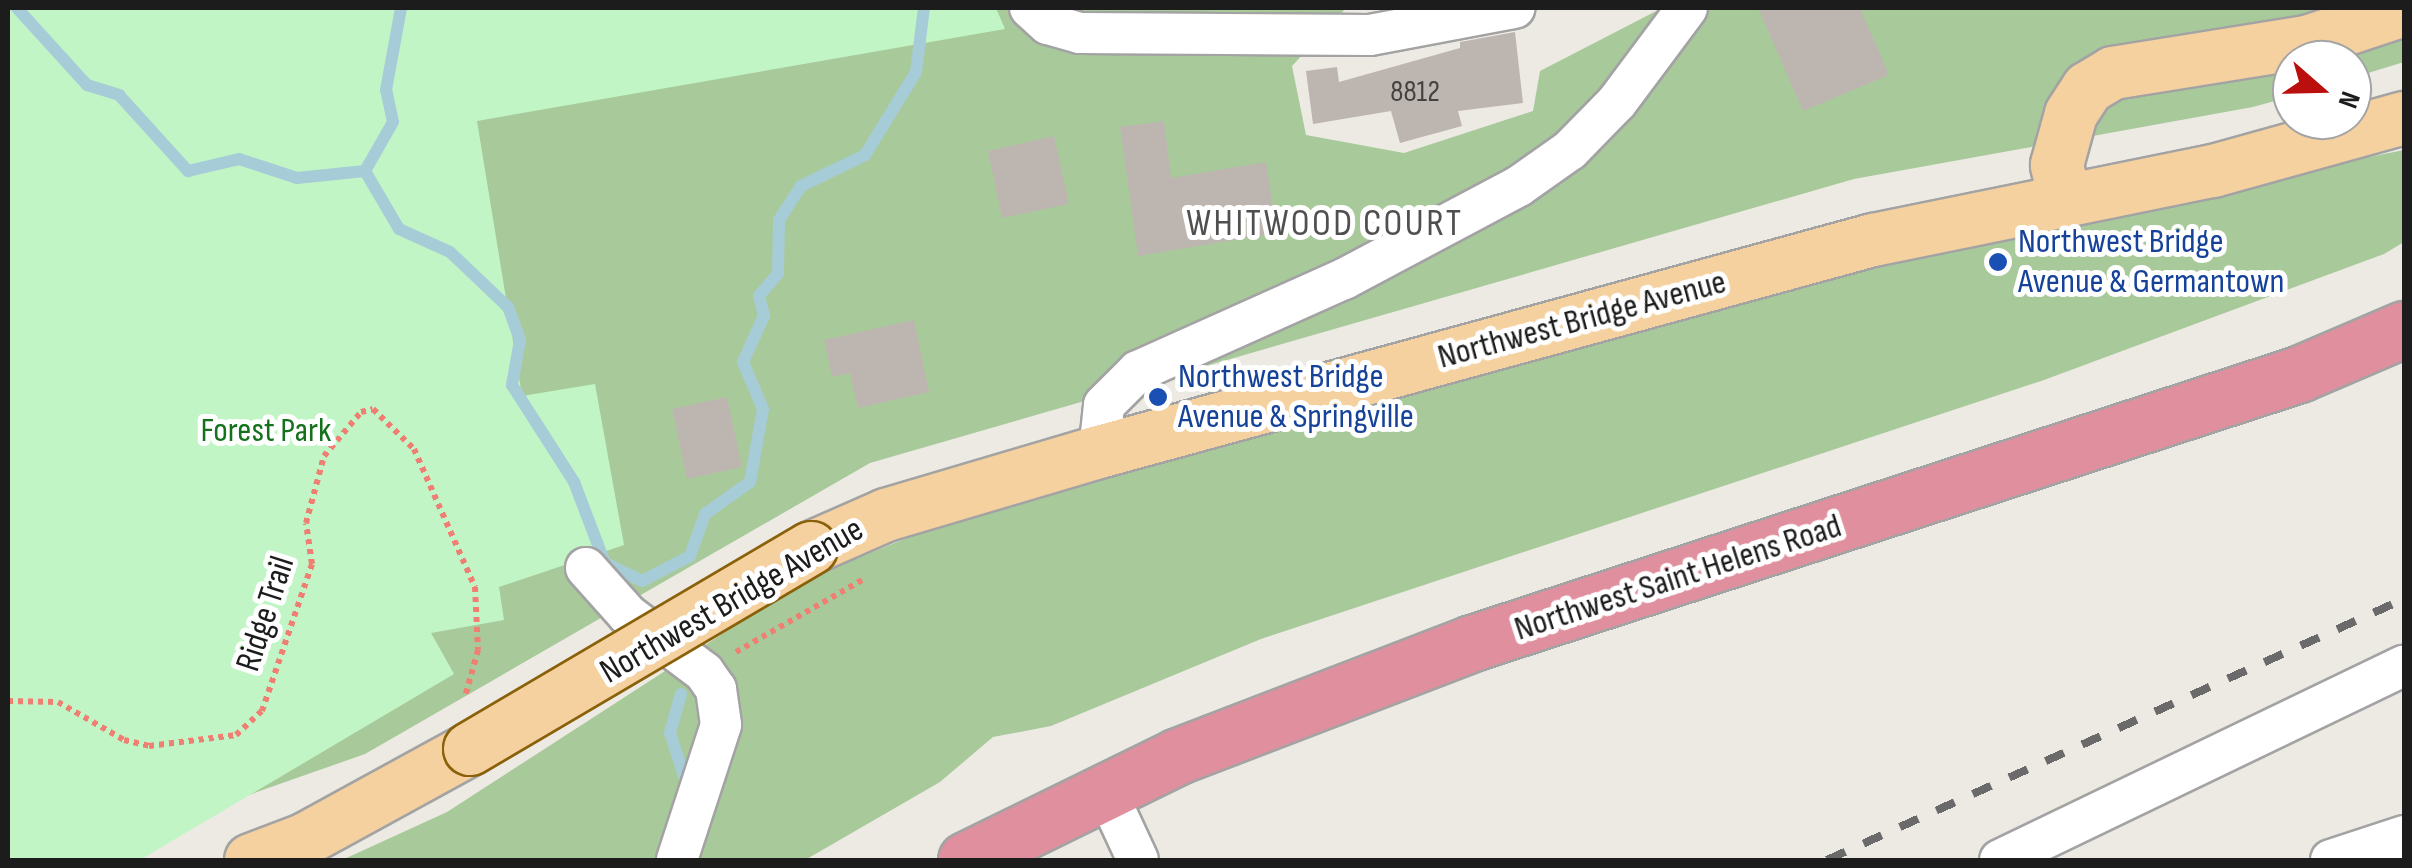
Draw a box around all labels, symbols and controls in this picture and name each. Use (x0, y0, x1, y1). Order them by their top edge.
north arrow (2272, 40, 2372, 140)
house number: 8812 (1390, 74, 1440, 110)
text: N (2331, 87, 2367, 112)
district label: WHITWOOD COURT (1186, 201, 1464, 247)
place label: Northwest Bridge Avenue & Germantown (2018, 221, 2285, 303)
marker: Northwest Bridge Avenue & Germantown (1987, 251, 2009, 273)
street label: Northwest Bridge Avenue (1433, 261, 1731, 379)
place label: Northwest Bridge Avenue & Springville (1178, 356, 1414, 438)
marker: Northwest Bridge Avenue & Springville (1147, 386, 1169, 408)
park label: Forest Park (201, 410, 331, 452)
street label: Northwest Saint Helens Road (1509, 505, 1847, 651)
street label: Northwest Bridge Avenue (593, 509, 871, 693)
street label: Ridge Trail (228, 551, 304, 677)

